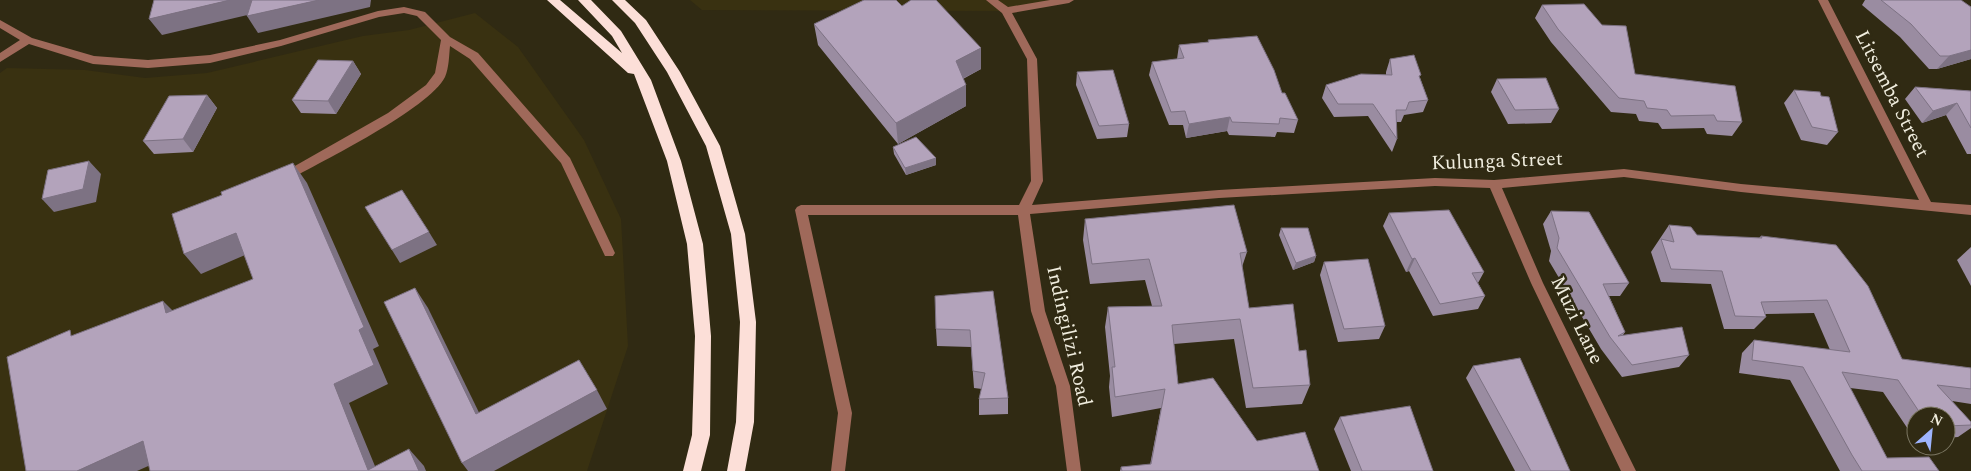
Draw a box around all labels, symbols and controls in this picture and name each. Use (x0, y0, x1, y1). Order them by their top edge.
street label: Litsemba Street (1847, 25, 1937, 163)
street label: Kulunga Street (1431, 144, 1563, 178)
street label: Indingilizi Road (1038, 263, 1100, 409)
street label: Muzi Lane (1543, 271, 1611, 369)
north arrow (1906, 406, 1956, 456)
text: N (1927, 408, 1947, 432)

